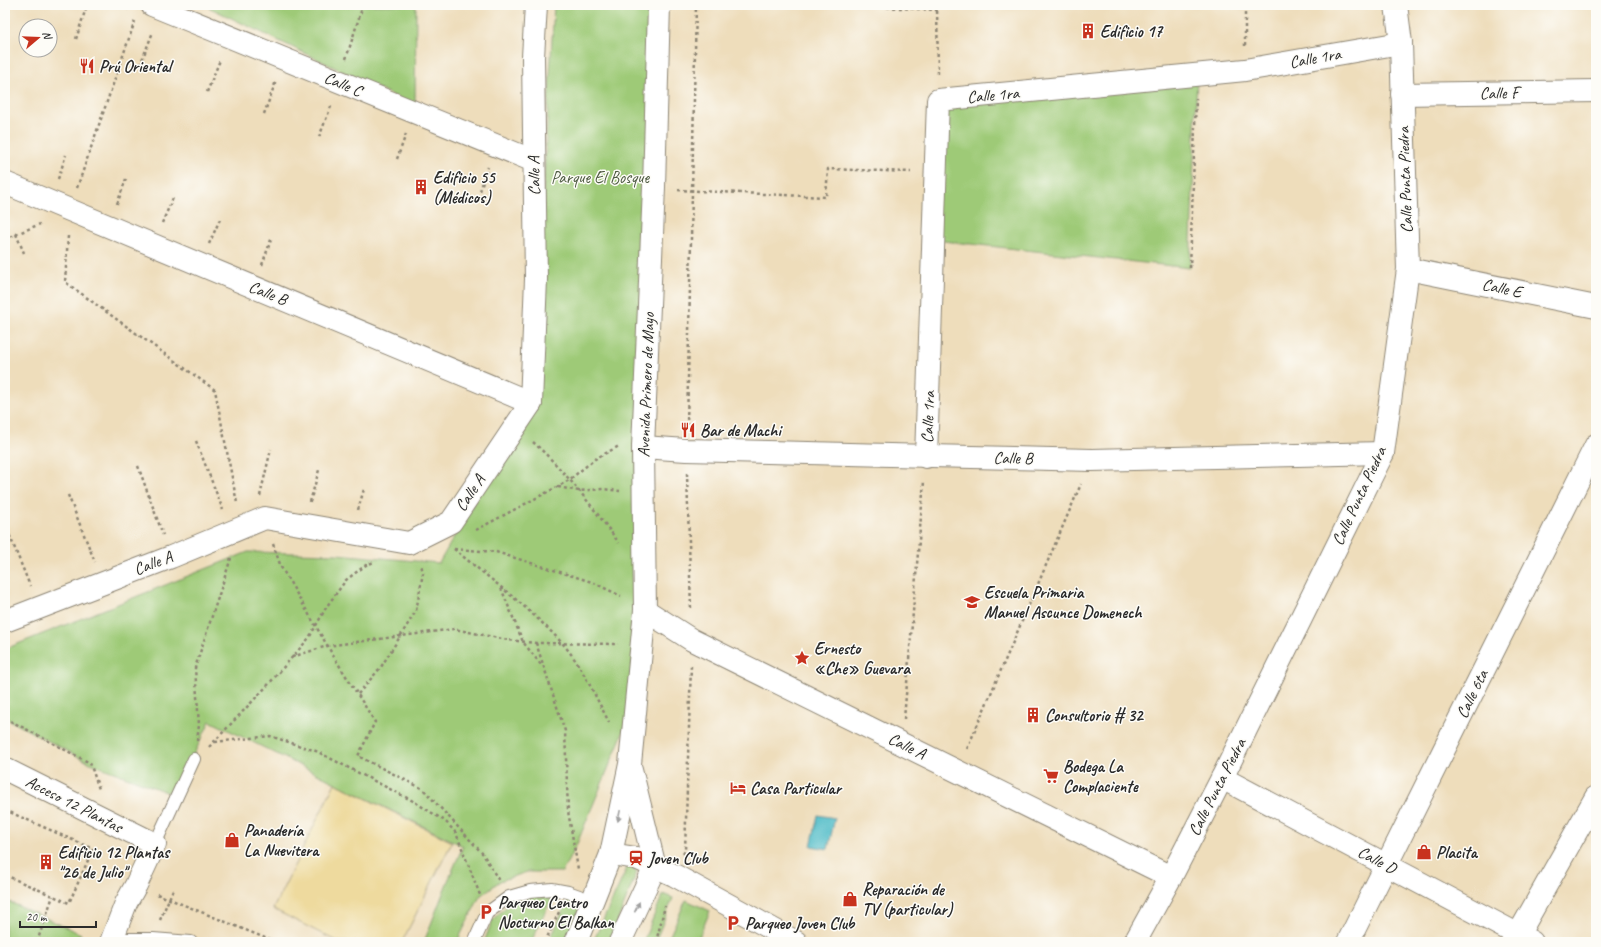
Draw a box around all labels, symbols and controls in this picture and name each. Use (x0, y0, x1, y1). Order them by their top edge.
north arrow (18, 18, 58, 58)
place label: Edificio 17 (1100, 21, 1164, 42)
building icon: Edificio 17 (1079, 22, 1097, 40)
text: N (40, 29, 56, 42)
street label: Calle 1ra (1288, 43, 1344, 73)
place label: Prú Oriental (99, 56, 175, 77)
restaurant icon: Prú Oriental (78, 57, 96, 75)
street label: Calle C (321, 67, 368, 102)
street label: Calle 1ra (966, 82, 1021, 108)
street label: Calle F (1479, 82, 1523, 104)
street label: Calle Punta Piedra (1393, 125, 1417, 234)
street label: Calle A (523, 155, 545, 196)
place label: Edificio 55 (Médicos) (433, 167, 496, 208)
park label: Parque El Bosque (551, 167, 650, 188)
building icon: Edificio 55 (Médicos) (412, 178, 430, 196)
street label: Calle E (1480, 274, 1526, 303)
street label: Calle B (246, 276, 291, 311)
street label: Avenida Primero de Mayo (633, 311, 659, 458)
street label: Calle 1ra (917, 389, 939, 443)
place label: Bar de Machi (700, 420, 783, 441)
restaurant icon: Bar de Machi (679, 421, 697, 439)
street label: Calle Punta Piedra (1327, 442, 1392, 549)
street label: Calle B (993, 447, 1034, 469)
street label: Calle A (450, 470, 491, 515)
street label: Calle A (131, 546, 177, 580)
place label: Escuela Primaria Manuel Ascunce Domenech (984, 582, 1143, 623)
school or university icon: Escuela Primaria Manuel Ascunce Domenech (963, 593, 981, 611)
place label: Ernesto «Che» Guevara (814, 638, 911, 679)
place icon: Ernesto «Che» Guevara (793, 649, 811, 667)
street label: Calle 6ta (1451, 665, 1493, 722)
place label: Consultorio # 32 (1045, 705, 1144, 726)
building icon: Consultorio # 32 (1024, 706, 1042, 724)
street label: Calle A (885, 728, 931, 765)
street label: Calle Punta Piedra (1183, 733, 1251, 839)
place label: Bodega La Complaciente (1063, 756, 1139, 797)
supermarket icon: Bodega La Complaciente (1042, 767, 1060, 785)
street label: Acceso 12 Plantas (22, 771, 128, 838)
place label: Casa Particular (750, 778, 843, 799)
hotel icon: Casa Particular (729, 779, 747, 797)
one-way arrow (615, 809, 621, 822)
place label: Panadería La Nuevitera (244, 820, 320, 861)
shop icon: Panadería La Nuevitera (223, 831, 241, 849)
street label: Calle D (1354, 841, 1401, 879)
place label: Edificio 12 Plantas "26 de Julio" (58, 842, 171, 883)
place label: Placita (1436, 842, 1479, 863)
shop icon: Placita (1415, 843, 1433, 861)
place label: Joven Club (647, 848, 709, 869)
station icon: Joven Club (627, 849, 645, 867)
building icon: Edificio 12 Plantas "26 de Julio" (37, 853, 55, 871)
place label: Reparación de TV (particular) (862, 879, 954, 920)
shop icon: Reparación de TV (particular) (841, 890, 859, 908)
place label: Parqueo Centro Nocturno El Balkan (498, 892, 615, 933)
one-way arrow (634, 901, 640, 912)
scale bar (20, 903, 96, 929)
parking icon: Parqueo Centro Nocturno El Balkan (477, 903, 495, 921)
text: 20 m (26, 909, 48, 925)
place label: Parqueo Joven Club (745, 913, 856, 934)
parking icon: Parqueo Joven Club (724, 914, 742, 932)

